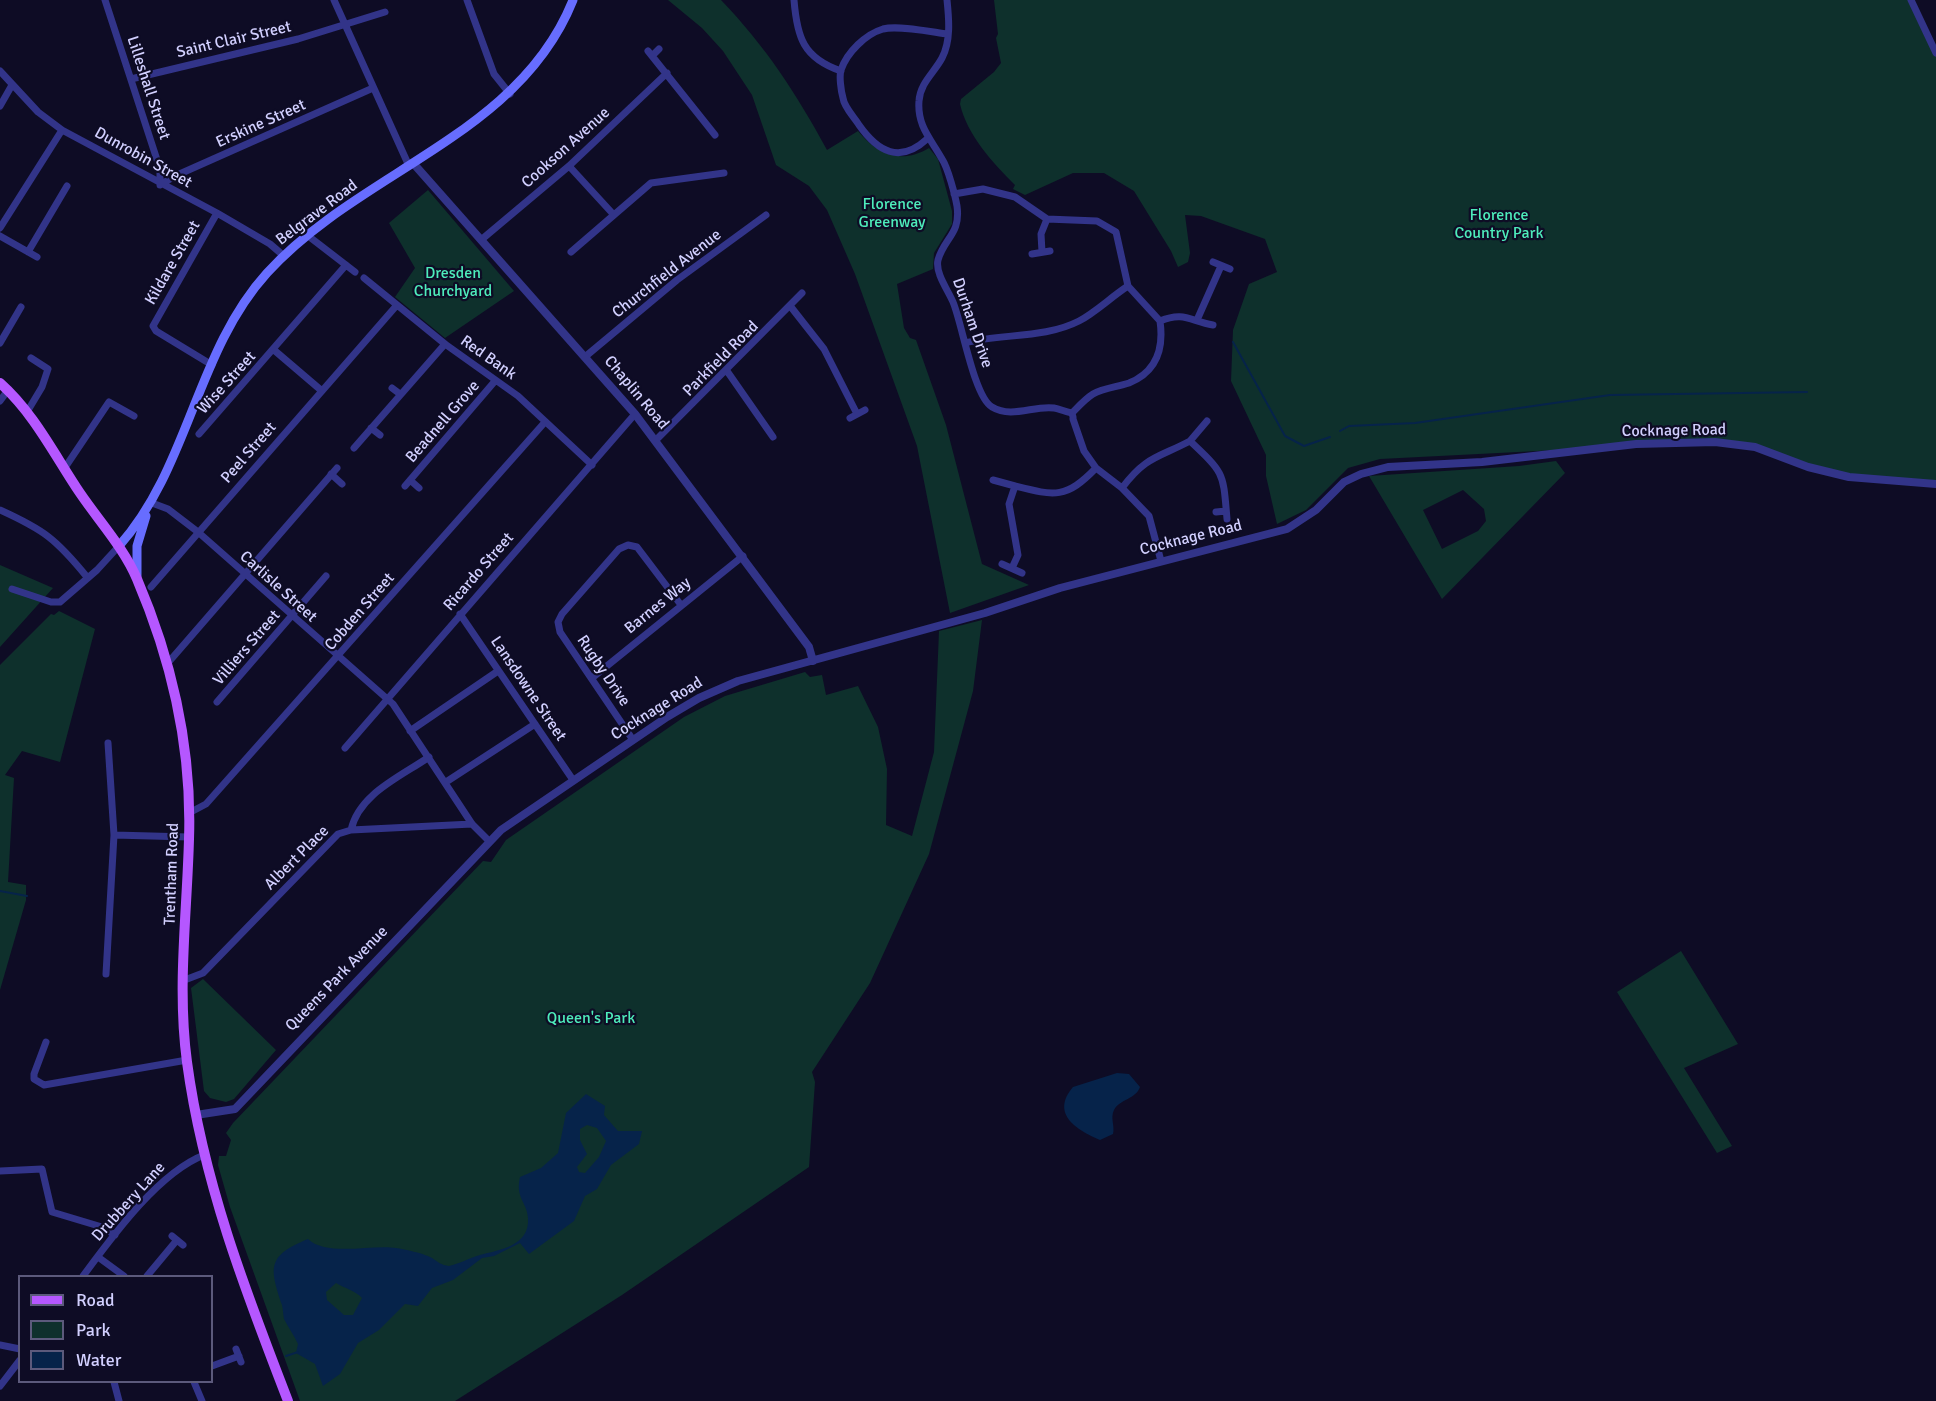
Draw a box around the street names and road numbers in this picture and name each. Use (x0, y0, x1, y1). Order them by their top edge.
street label: Saint Clair Street (175, 17, 293, 63)
street label: Lilleshall Street (122, 34, 174, 142)
street label: Erskine Street (213, 96, 309, 152)
street label: Cookson Avenue (518, 103, 614, 193)
street label: Dunrobin Street (91, 123, 195, 193)
street label: Belgrave Road (272, 176, 362, 250)
street label: Kildare Street (141, 218, 205, 308)
street label: Churchfield Avenue (609, 226, 725, 322)
street label: Durham Drive (948, 275, 996, 371)
street label: Parkfield Road (679, 317, 763, 401)
street label: Red Bank (456, 332, 520, 384)
street label: Wise Street (194, 348, 260, 418)
street label: Chaplin Road (600, 352, 672, 434)
street label: Beadnell Grove (402, 377, 484, 467)
street label: Peel Street (217, 419, 281, 487)
street label: Cocknage Road (1622, 420, 1726, 442)
street label: Cocknage Road (1138, 516, 1244, 560)
street label: Ricardo Street (440, 529, 518, 615)
street label: Carlisle Street (235, 547, 321, 627)
street label: Cobden Street (321, 569, 399, 655)
street label: Barnes Way (621, 574, 695, 638)
street label: Villiers Street (209, 607, 285, 689)
street label: Rugby Drive (572, 632, 634, 710)
street label: Lansdowne Street (486, 633, 570, 745)
street label: Cocknage Road (608, 673, 706, 745)
street label: Albert Place (261, 822, 333, 894)
street label: Trentham Road (161, 823, 183, 925)
street label: Queens Park Avenue (282, 922, 392, 1036)
street label: Drubbery Lane (88, 1158, 170, 1246)

